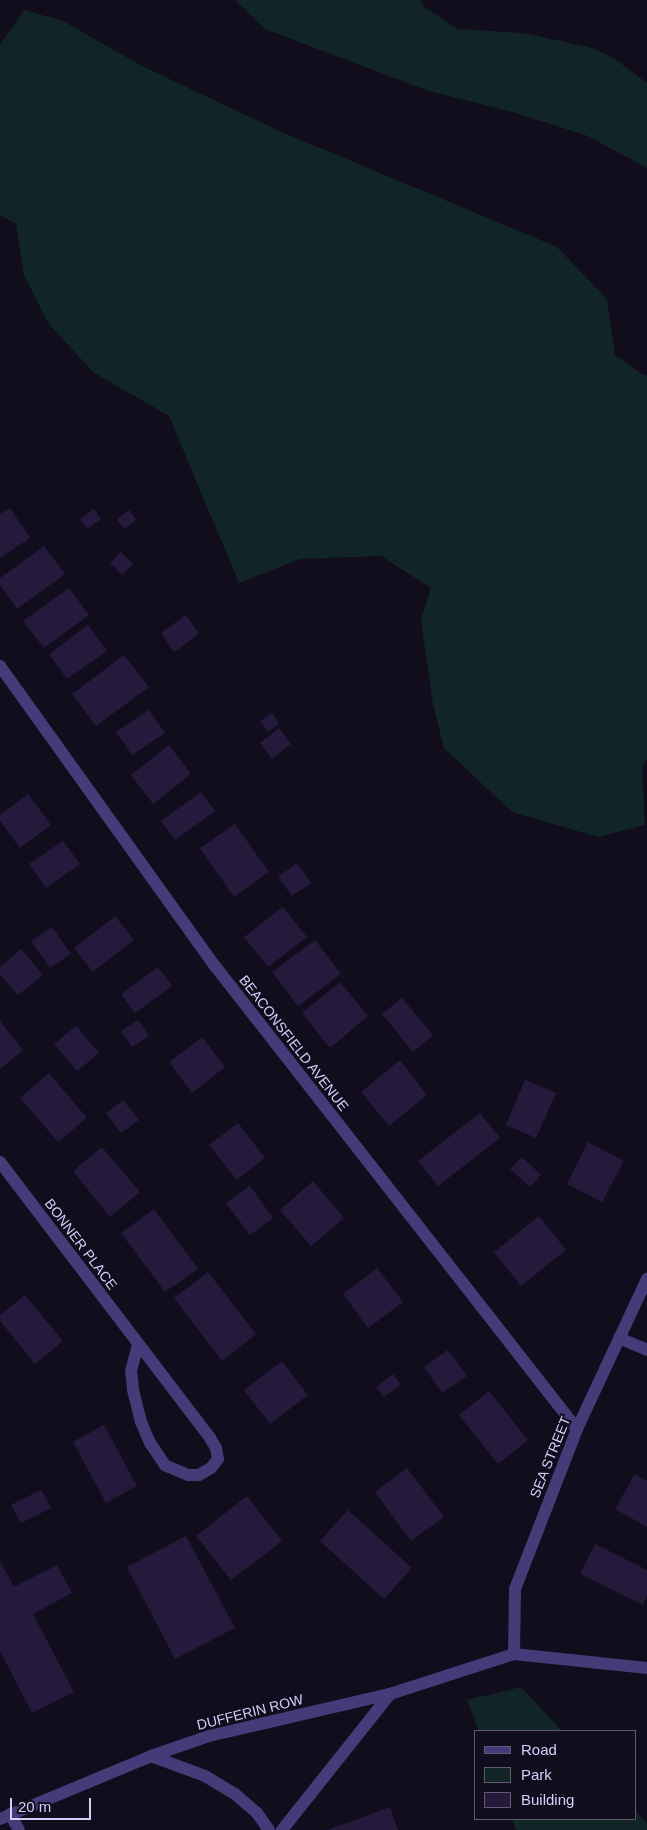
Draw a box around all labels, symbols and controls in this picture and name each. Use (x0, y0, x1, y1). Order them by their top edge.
street label: BEACONSFIELD AVENUE (235, 971, 353, 1115)
street label: BONNER PLACE (41, 1195, 121, 1293)
street label: SEA STREET (526, 1413, 574, 1501)
street label: DUFFERIN ROW (195, 1691, 305, 1733)
legend (474, 1730, 637, 1820)
text: Road (521, 1741, 557, 1758)
text: Park (521, 1766, 552, 1783)
scale bar (12, 1788, 94, 1820)
text: Building (521, 1791, 574, 1808)
text: 20 m (18, 1798, 51, 1815)

